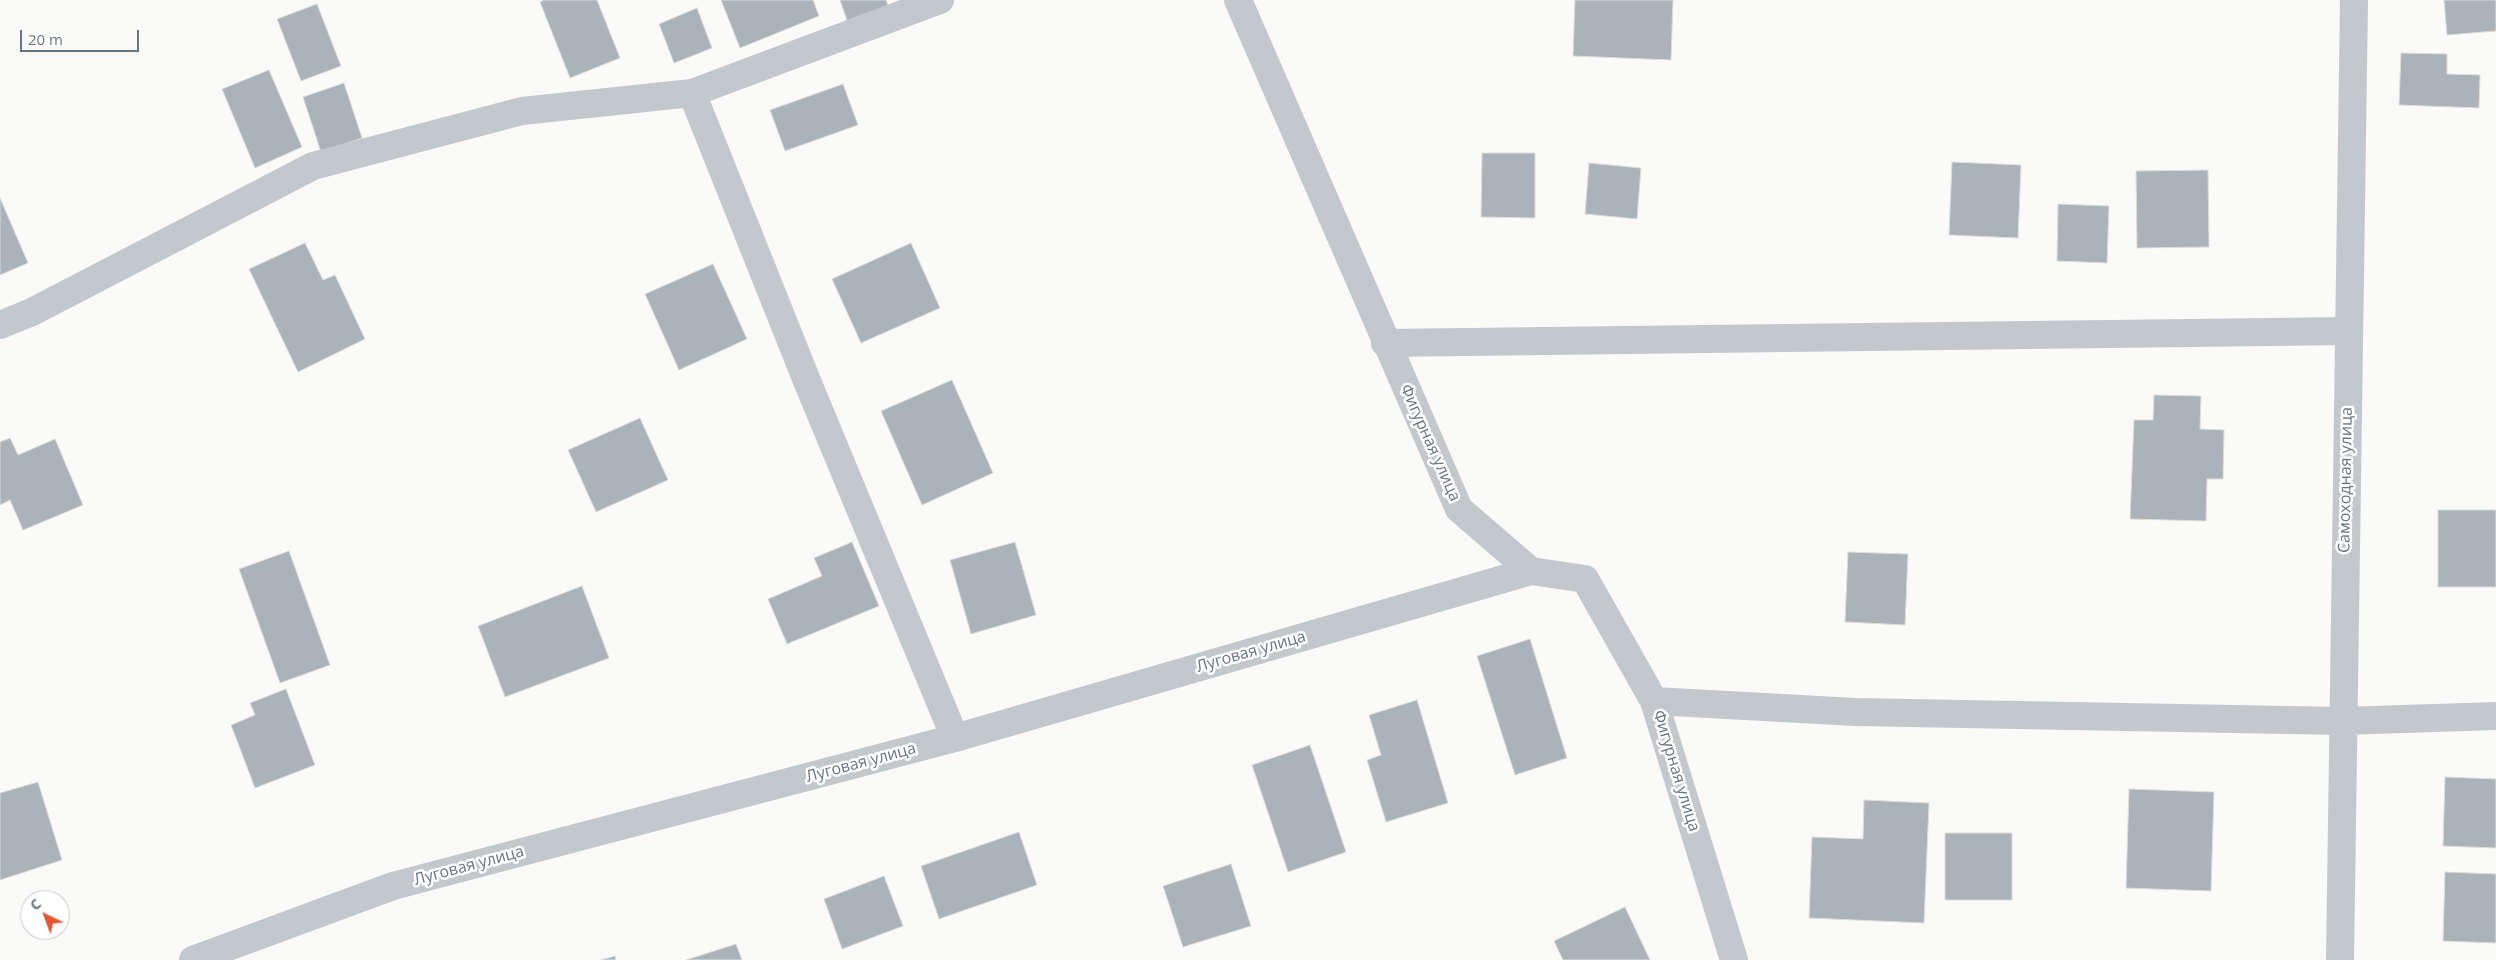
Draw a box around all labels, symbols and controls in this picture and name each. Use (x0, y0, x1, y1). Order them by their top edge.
scale bar (22, 20, 141, 52)
text: 20 m (28, 29, 63, 49)
street label: Фигурная улица (1396, 382, 1464, 504)
street label: Самоходная улица (2335, 407, 2357, 553)
street label: Луговая улица (1194, 627, 1308, 677)
street label: Фигурная улица (1648, 708, 1704, 834)
street label: Луговая улица (804, 739, 918, 787)
street label: Луговая улица (412, 842, 526, 890)
north arrow (20, 890, 70, 940)
text: С (26, 894, 45, 914)

